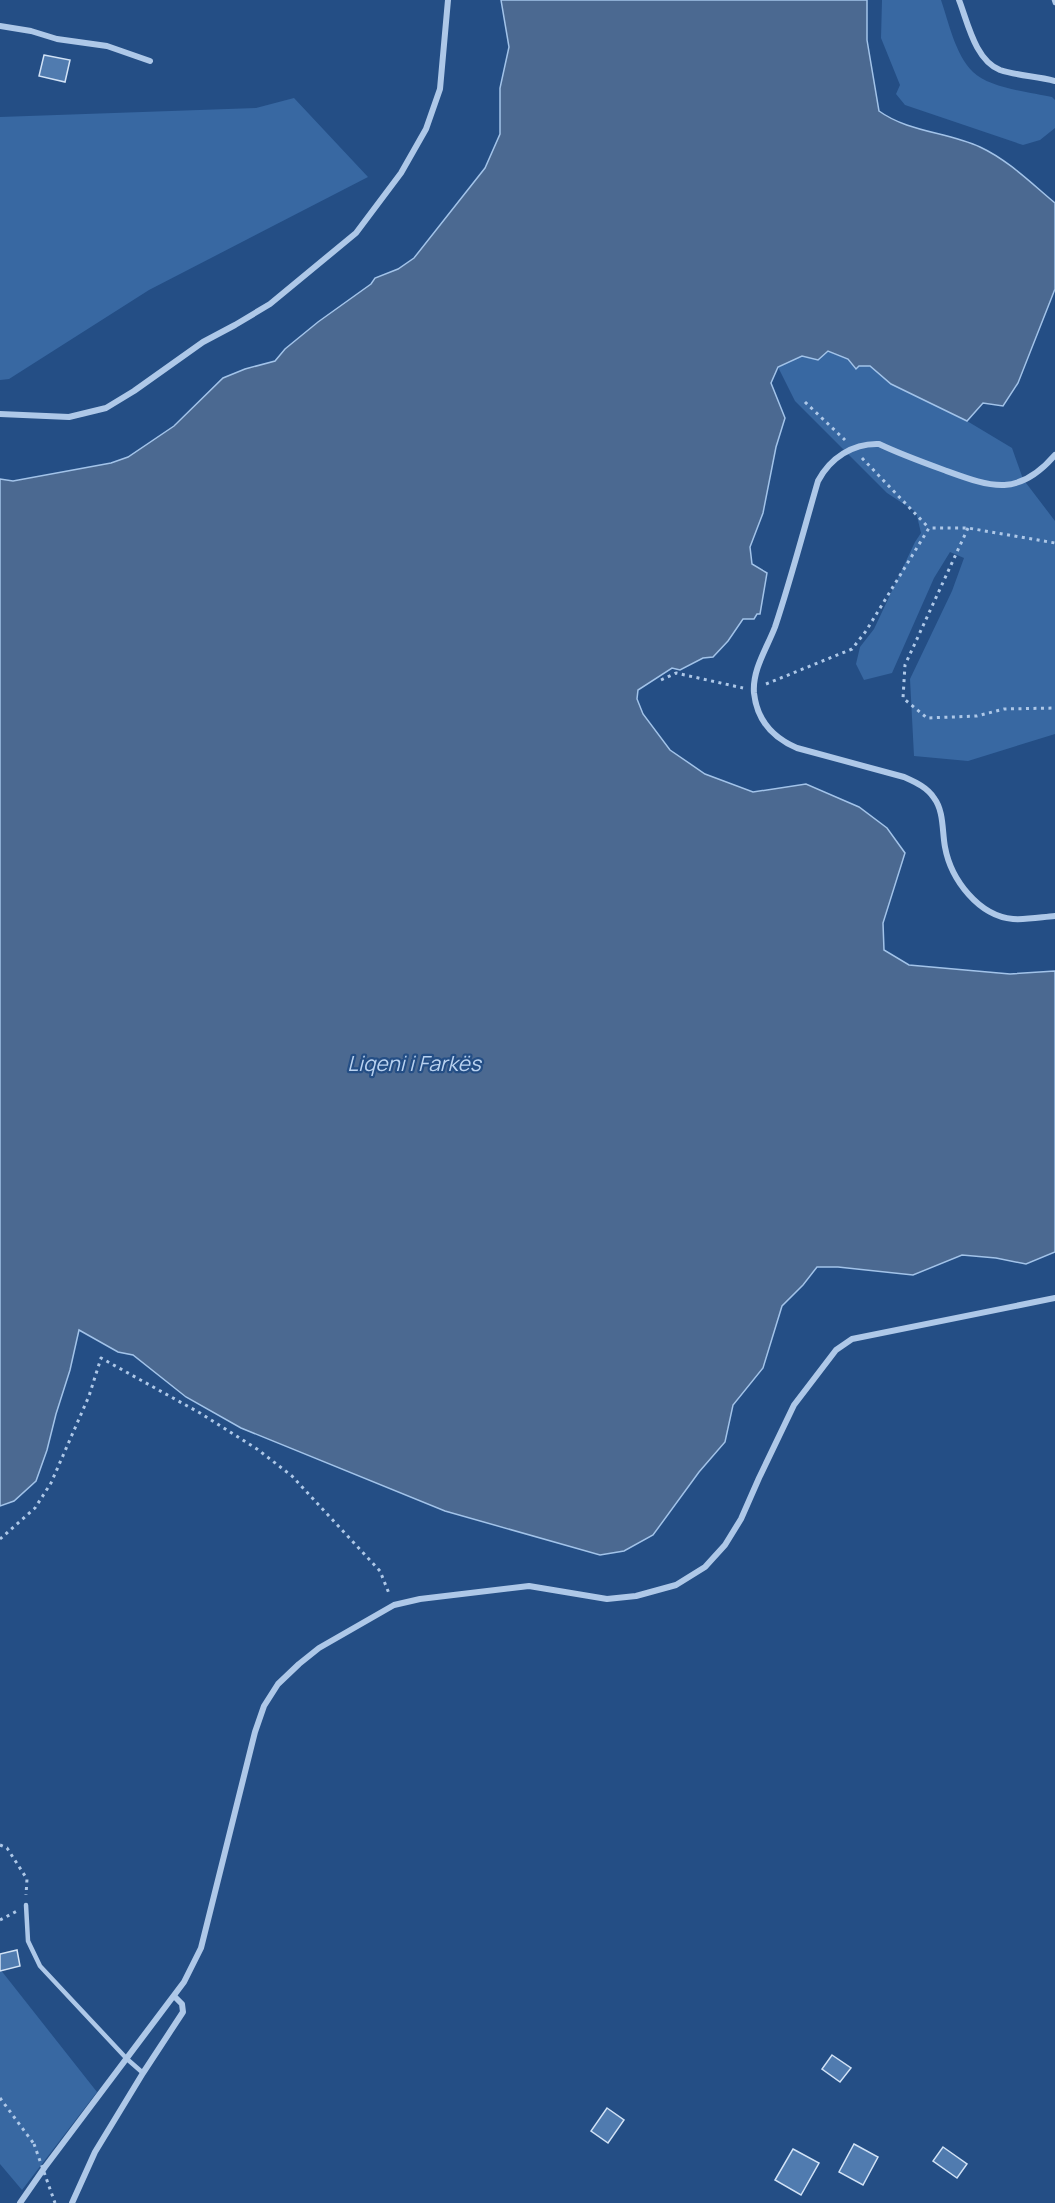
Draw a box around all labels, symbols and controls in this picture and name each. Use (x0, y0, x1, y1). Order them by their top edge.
water label: Liqeni i Farkës (347, 1049, 483, 1077)

